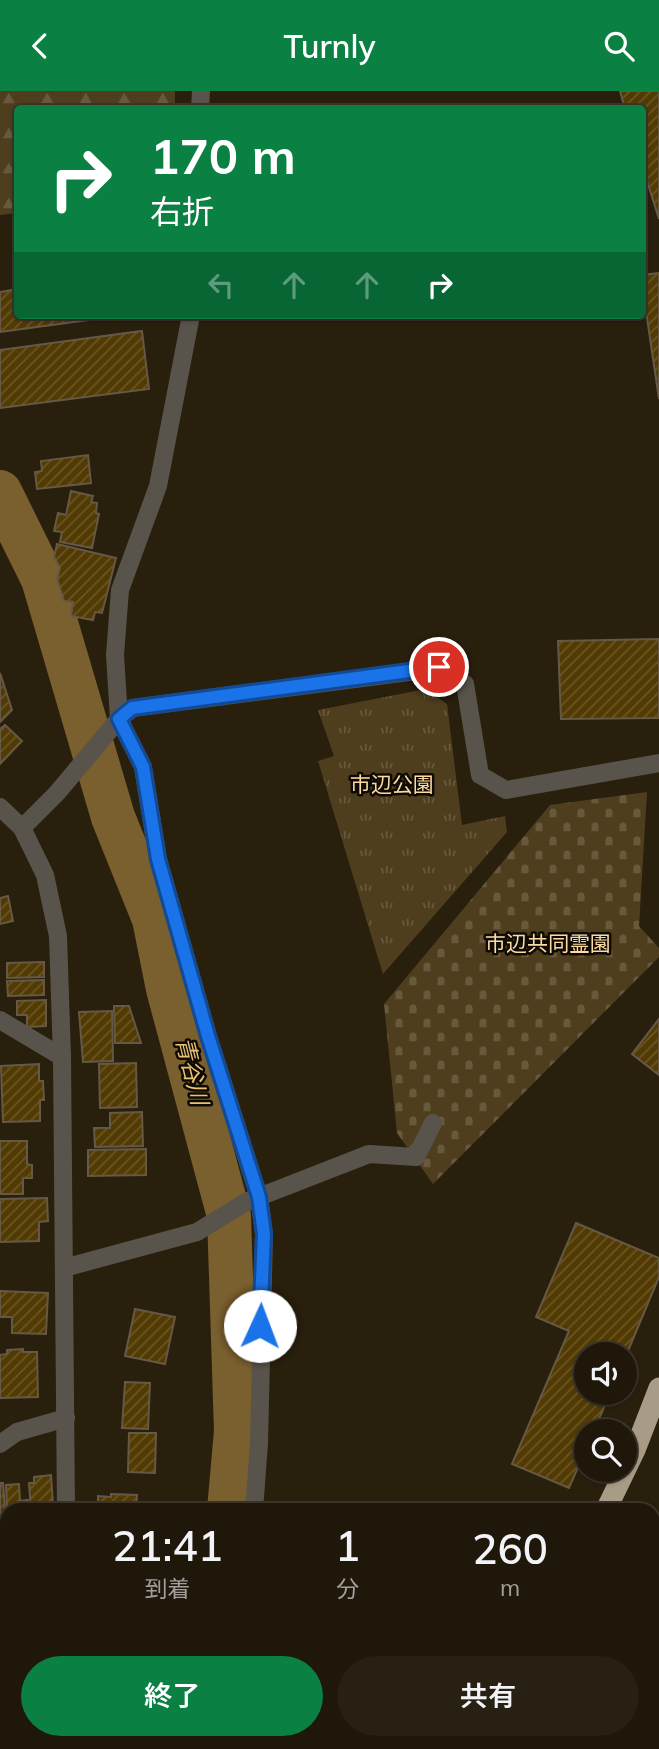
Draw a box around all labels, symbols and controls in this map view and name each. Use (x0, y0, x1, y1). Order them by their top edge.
text: Turnly (283, 26, 376, 66)
icon: back (21, 27, 59, 65)
icon: search (600, 27, 638, 65)
text: 170 m (150, 125, 296, 186)
icon: right (35, 133, 126, 224)
text: 右折 (150, 191, 214, 231)
icon: left (202, 266, 240, 304)
icon: ahead (275, 266, 313, 304)
icon: ahead (348, 266, 386, 304)
icon: right (421, 266, 459, 304)
pin (409, 637, 469, 697)
icon: arrive (420, 648, 458, 686)
park label: 市辺公園 (350, 771, 434, 797)
park label: 市辺共同霊園 (485, 930, 611, 956)
water label: 青谷川 (170, 1034, 216, 1111)
position arrow (223, 1289, 297, 1363)
map controls (574, 1342, 637, 1482)
button: sound (574, 1342, 637, 1405)
button: search (574, 1419, 637, 1482)
text: 21:41 (112, 1519, 223, 1572)
text: 1 (335, 1519, 360, 1572)
text: 260 (472, 1522, 548, 1575)
text: m (500, 1573, 520, 1602)
text: 到着 (144, 1574, 190, 1603)
text: 分 (336, 1574, 359, 1603)
button: 終了 (21, 1656, 323, 1736)
button: 共有 (337, 1656, 639, 1736)

